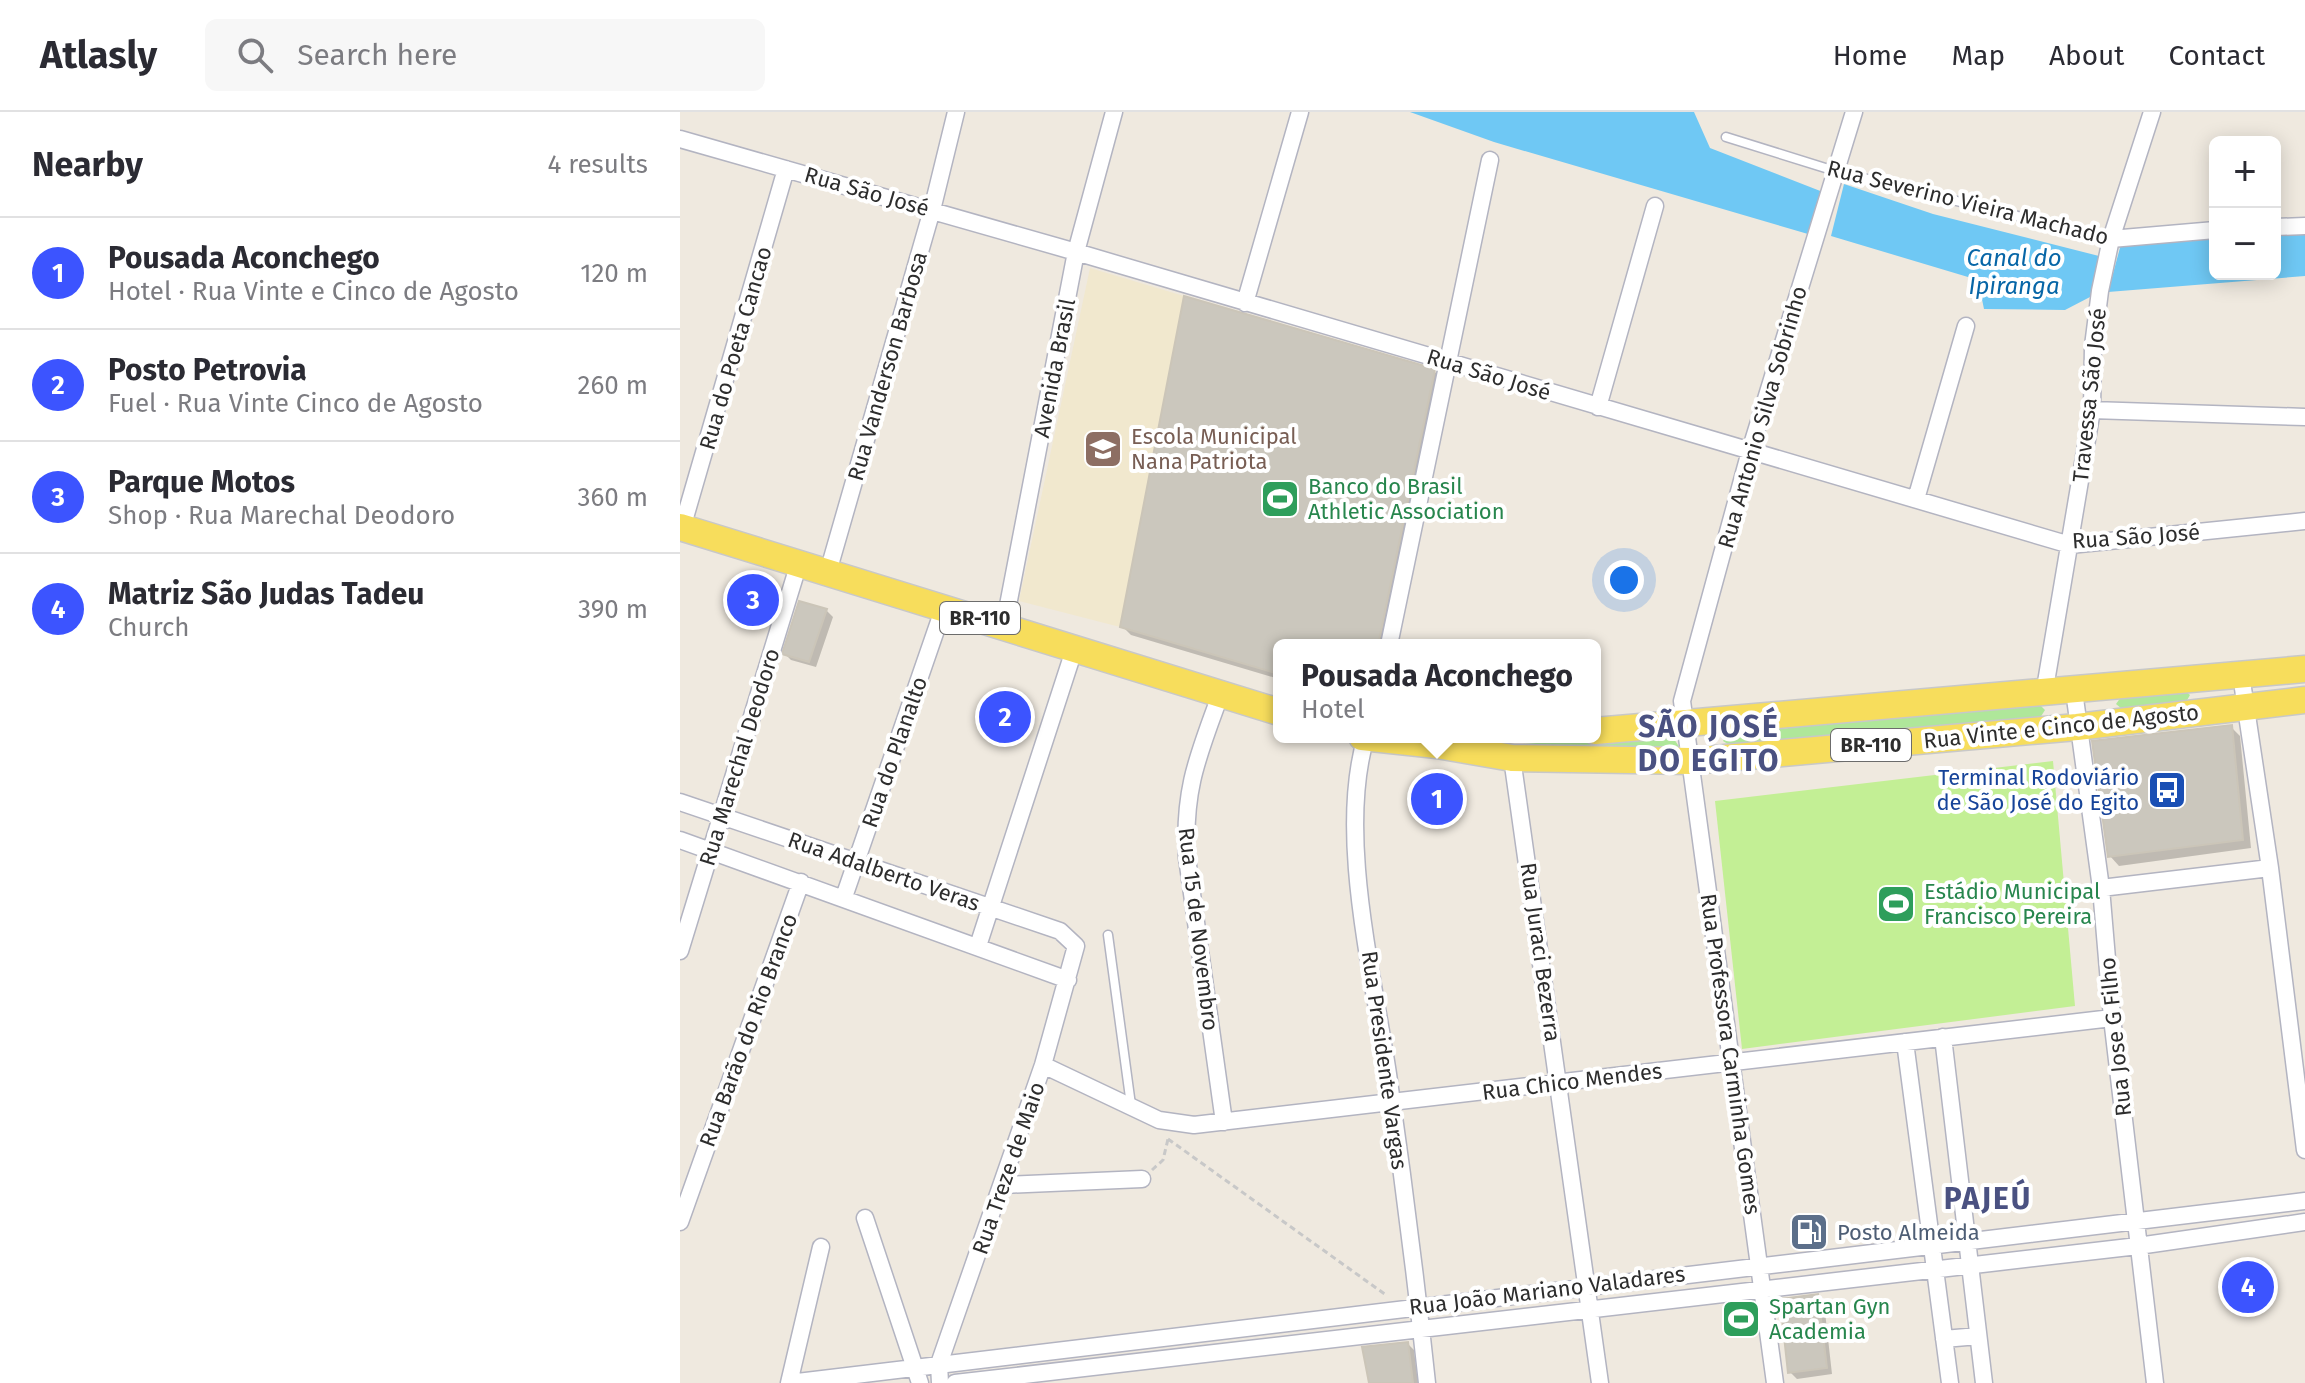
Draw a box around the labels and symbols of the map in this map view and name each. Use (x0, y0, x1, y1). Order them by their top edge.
street label: Rua Severino Vieira Machado (1824, 154, 2112, 251)
street label: Rua São José (801, 161, 932, 222)
street label: Rua do Poeta Cancao (694, 243, 777, 453)
water label: Canal do Ipiranga (1966, 244, 2062, 300)
street label: Rua Vanderson Barbosa (842, 248, 933, 484)
street label: Rua Antonio Silva Sobrinho (1712, 283, 1813, 551)
street label: Avenida Brasil (1028, 296, 1081, 440)
street label: Travessa São José (2067, 307, 2112, 484)
street label: Rua São José (1424, 343, 1554, 406)
place label: Escola Municipal Nana Patriota (1131, 423, 1297, 475)
school or university icon: Escola Municipal Nana Patriota (1082, 428, 1124, 470)
place label: Banco do Brasil Athletic Association (1308, 473, 1505, 525)
sports icon: Banco do Brasil Athletic Association (1259, 478, 1301, 520)
street label: Rua São José (2071, 519, 2201, 554)
your location (1604, 560, 1644, 600)
pin: 3 (727, 570, 779, 630)
road number: BR-110 (940, 602, 1020, 634)
street label: Rua Marechal Deodoro (694, 645, 785, 869)
street label: Rua do Planalto (856, 673, 933, 831)
pin: 2 (979, 687, 1031, 747)
street label: Rua Vinte e Cinco de Agosto (1922, 699, 2200, 754)
district label: SÃO JOSÉ DO EGITO (1638, 706, 1780, 779)
road number: BR-110 (1831, 729, 1911, 761)
place label: Terminal Rodoviário de São José do Egito (1936, 764, 2139, 816)
pin: 1 (1411, 769, 1463, 829)
bus stop icon: Terminal Rodoviário de São José do Egito (2146, 769, 2188, 811)
street label: Rua Adalberto Veras (784, 826, 983, 917)
street label: Rua 15 de Novembro (1173, 826, 1224, 1032)
street label: Rua Juraci Bezerra (1515, 861, 1566, 1043)
place label: Estádio Municipal Francisco Pereira (1924, 878, 2101, 930)
sports icon: Estádio Municipal Francisco Pereira (1875, 883, 1917, 925)
street label: Rua Professora Carminha Gomes (1695, 892, 1766, 1216)
street label: Rua Barão do Rio Branco (694, 910, 803, 1151)
street label: Rua Presidente Vargas (1356, 949, 1413, 1171)
street label: Rua Jose G Filho (2094, 956, 2137, 1118)
street label: Rua Chico Mendes (1480, 1057, 1664, 1106)
street label: Rua Treze de Maio (966, 1078, 1051, 1258)
district label: PAJEÚ (1944, 1178, 2032, 1217)
fuel station icon: Posto Almeida (1788, 1211, 1830, 1253)
place label: Posto Almeida (1837, 1219, 1980, 1246)
pin: 4 (2222, 1257, 2274, 1317)
street label: Rua João Mariano Valadares (1408, 1260, 1687, 1321)
place label: Spartan Gyn Academia (1769, 1293, 1890, 1345)
sports icon: Spartan Gyn Academia (1720, 1298, 1762, 1340)

